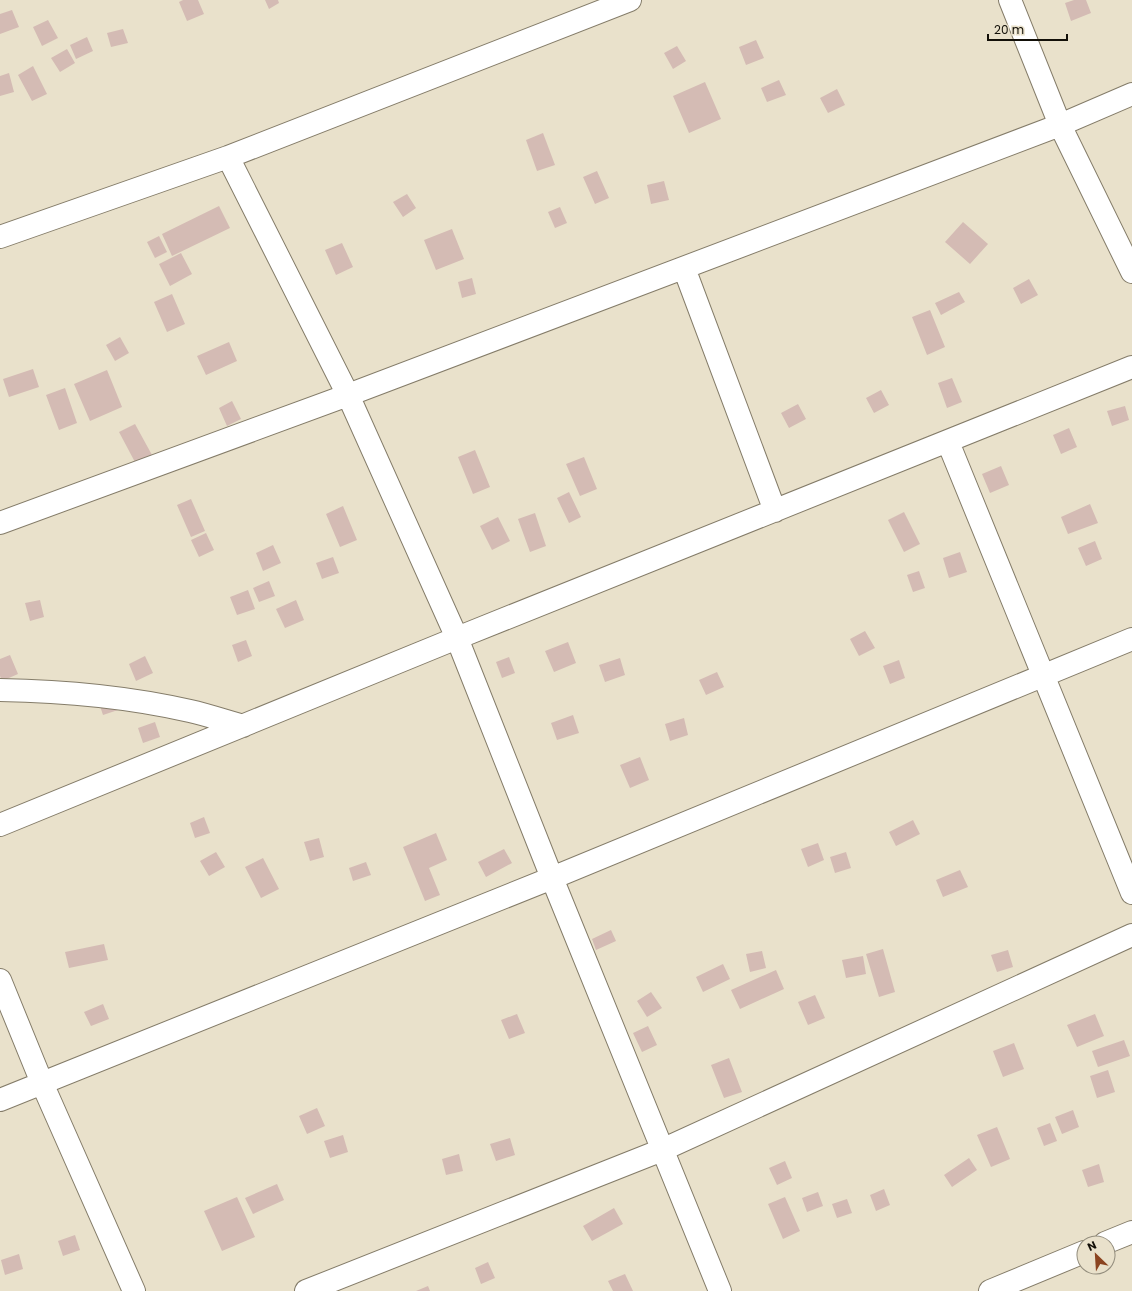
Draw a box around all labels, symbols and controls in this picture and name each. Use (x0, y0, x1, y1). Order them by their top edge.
scale bar (988, 16, 1067, 42)
text: 20 m (994, 21, 1024, 38)
north arrow (1076, 1235, 1116, 1275)
text: N (1085, 1237, 1099, 1255)

